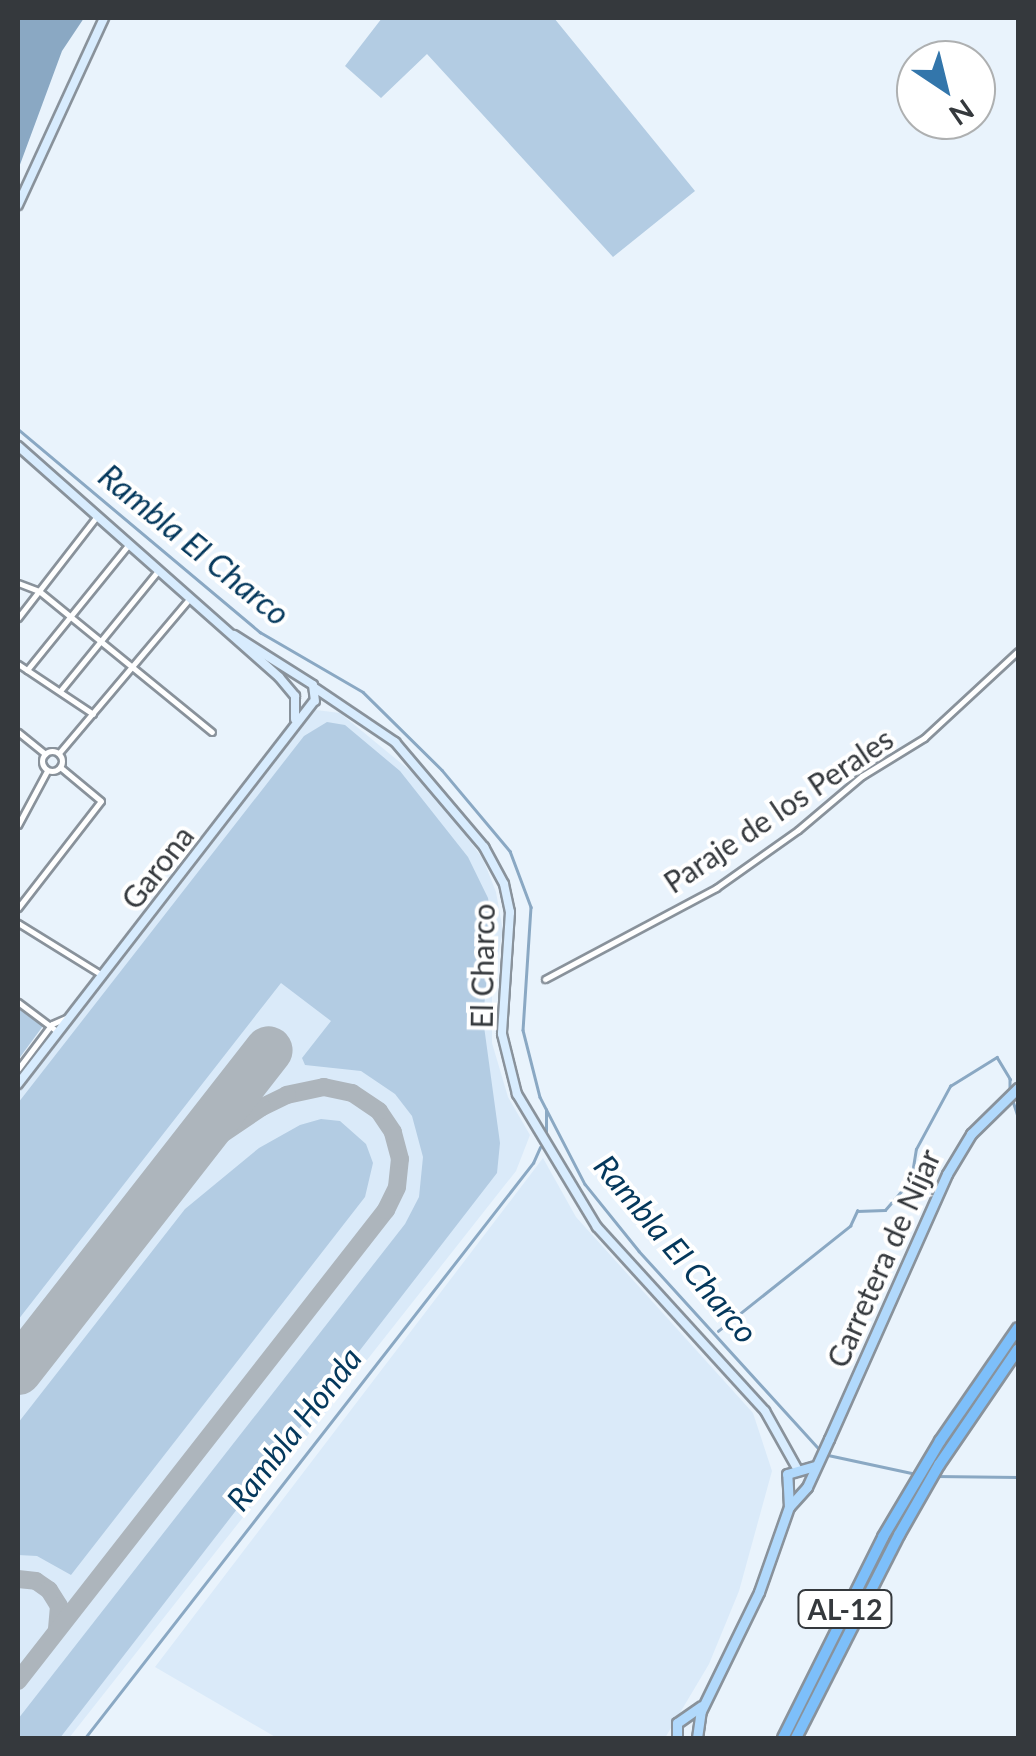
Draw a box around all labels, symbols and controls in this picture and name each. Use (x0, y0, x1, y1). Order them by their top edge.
north arrow (896, 40, 996, 140)
text: N (943, 93, 981, 133)
water label: Rambla El Charco (91, 457, 297, 633)
street label: Paraje de los Perales (657, 720, 899, 900)
street label: Garona (113, 818, 201, 916)
street label: El Charco (463, 903, 501, 1029)
street label: Carretera de Níjar (819, 1143, 947, 1373)
water label: Rambla El Charco (586, 1147, 766, 1351)
water label: Rambla Honda (218, 1340, 370, 1518)
road number: AL-12 (795, 1586, 895, 1632)

